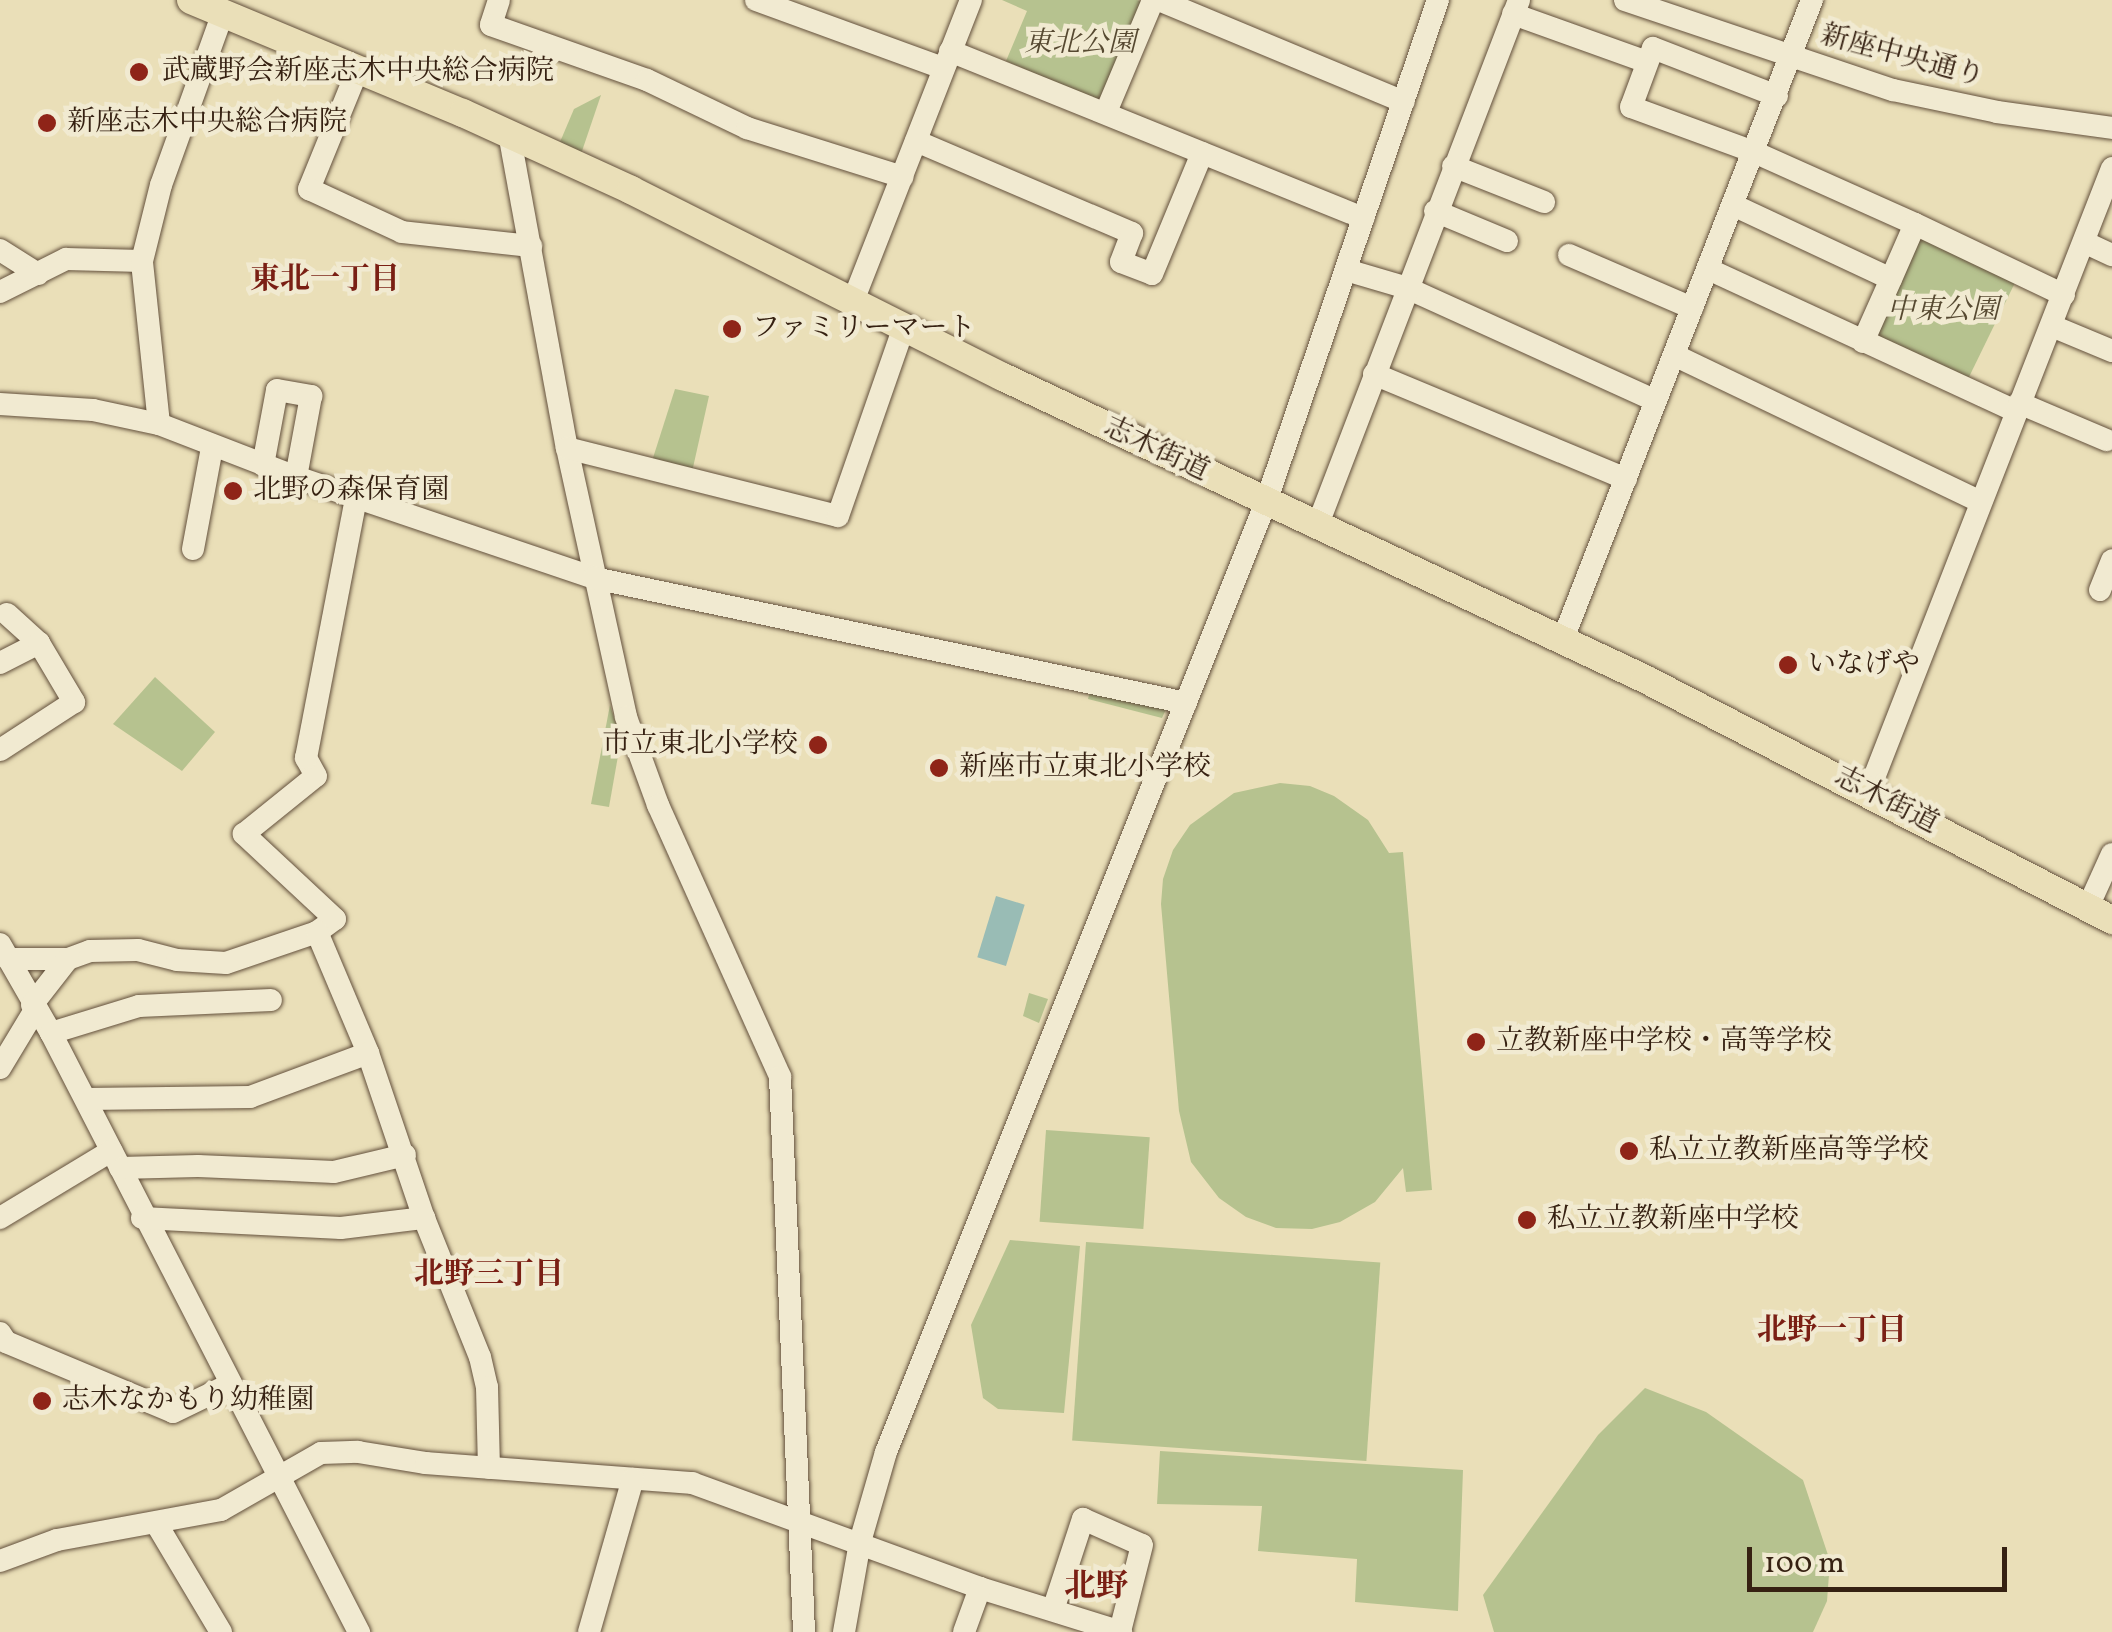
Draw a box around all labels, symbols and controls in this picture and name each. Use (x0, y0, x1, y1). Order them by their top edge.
street label: 新座中央通り (1817, 19, 1987, 95)
park label: 東北公園 (1024, 27, 1136, 61)
place label: 武蔵野会新座志木中央総合病院 (162, 55, 554, 89)
marker: 武蔵野会新座志木中央総合病院 (126, 59, 152, 85)
place label: 新座志木中央総合病院 (67, 106, 347, 140)
marker: 新座志木中央総合病院 (36, 112, 58, 134)
district label: 東北一丁目 (250, 262, 400, 298)
park label: 中東公園 (1887, 294, 1999, 328)
place label: ファミリーマート (752, 312, 976, 346)
marker: ファミリーマート (721, 318, 743, 340)
street label: 志木街道 (1098, 411, 1214, 489)
place label: 北野の森保育園 (253, 474, 449, 508)
marker: 北野の森保育園 (222, 480, 244, 502)
place label: いなげや (1808, 648, 1920, 682)
marker: いなげや (1777, 654, 1799, 676)
place label: 市立東北小学校 (602, 728, 798, 762)
marker: 市立東北小学校 (807, 734, 829, 756)
place label: 新座市立東北小学校 (959, 751, 1211, 785)
marker: 新座市立東北小学校 (928, 757, 950, 779)
street label: 志木街道 (1828, 761, 1944, 841)
place label: 立教新座中学校・高等学校 (1496, 1025, 1832, 1059)
marker: 立教新座中学校・高等学校 (1465, 1031, 1487, 1053)
place label: 私立立教新座高等学校 (1649, 1134, 1929, 1168)
marker: 私立立教新座高等学校 (1618, 1140, 1640, 1162)
place label: 私立立教新座中学校 (1547, 1203, 1799, 1237)
marker: 私立立教新座中学校 (1516, 1209, 1538, 1231)
district label: 北野三丁目 (414, 1257, 564, 1293)
district label: 北野一丁目 (1757, 1313, 1907, 1349)
place label: 志木なかもり幼稚園 (62, 1384, 314, 1418)
marker: 志木なかもり幼稚園 (31, 1390, 53, 1412)
scale bar (1752, 1527, 2012, 1589)
text: 100 m (1764, 1543, 1845, 1585)
district label: 北野 (1064, 1569, 1128, 1607)

